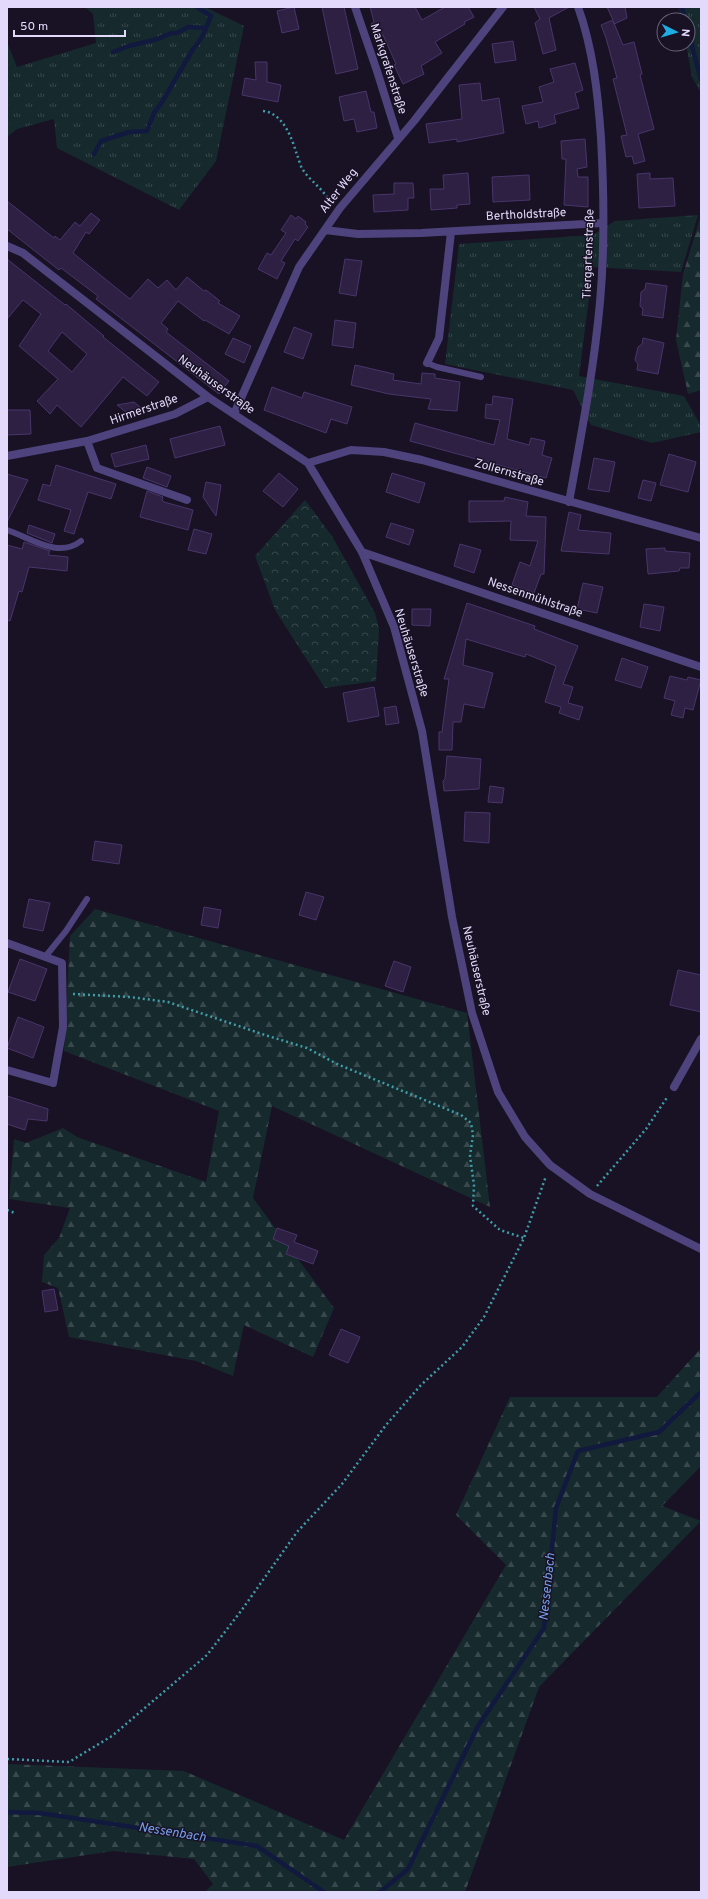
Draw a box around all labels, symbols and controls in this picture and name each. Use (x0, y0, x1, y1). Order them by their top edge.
scale bar (14, 12, 125, 38)
north arrow (656, 12, 696, 52)
text: 50 m (20, 19, 48, 35)
street label: Markgrafenstraße (366, 22, 410, 116)
text: N (678, 28, 692, 37)
street label: Alter Weg (316, 165, 362, 217)
street label: Bertholdstraße (485, 205, 567, 225)
street label: Tiergartenstraße (579, 209, 599, 299)
street label: Neuhäuserstraße (174, 352, 258, 418)
street label: Hirmerstraße (108, 391, 180, 429)
street label: Zollernstraße (472, 455, 546, 491)
street label: Nessenmühlstraße (485, 574, 585, 622)
street label: Neuhäuserstraße (390, 607, 432, 699)
street label: Neuhäuserstraße (458, 925, 494, 1017)
water label: Nessenbach (536, 1552, 560, 1622)
water label: Nessenbach (137, 1820, 207, 1846)

